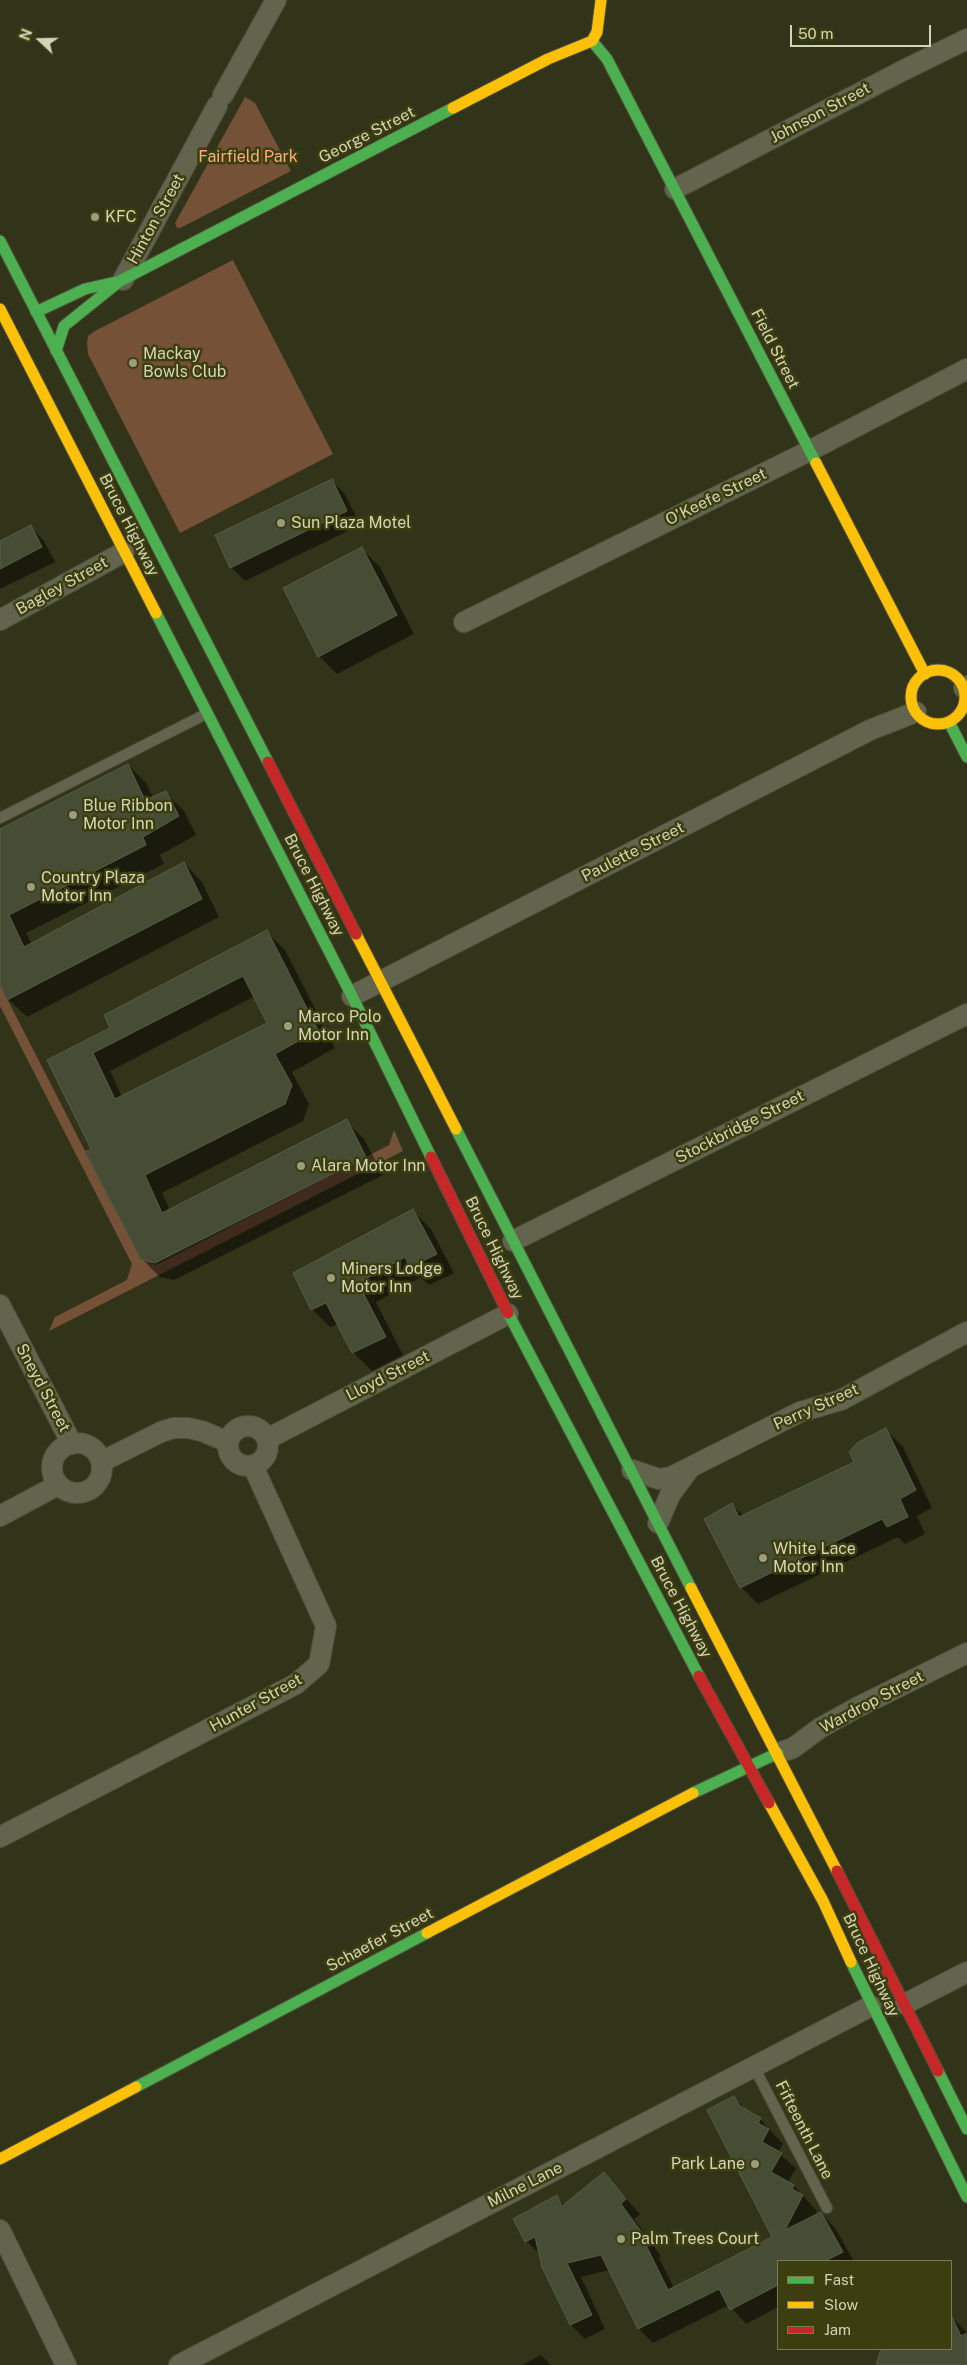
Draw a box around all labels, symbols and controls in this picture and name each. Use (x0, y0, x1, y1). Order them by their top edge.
north arrow (15, 15, 65, 65)
scale bar (792, 15, 933, 47)
text: 50 m (798, 25, 833, 42)
text: N (17, 27, 35, 43)
street label: Johnson Street (767, 79, 873, 147)
street label: George Street (316, 103, 418, 167)
park label: Fairfield Park (198, 147, 298, 167)
street label: Hinton Street (123, 171, 189, 267)
place label: KFC (105, 207, 136, 227)
marker: KFC (89, 211, 101, 223)
street label: Field Street (747, 306, 803, 392)
place label: Mackay Bowls Club (143, 344, 226, 382)
marker: Mackay Bowls Club (127, 357, 139, 369)
street label: O'Keefe Street (662, 464, 770, 530)
street label: Bruce Highway (95, 471, 163, 579)
place label: Sun Plaza Motel (291, 513, 411, 533)
marker: Sun Plaza Motel (275, 517, 287, 529)
street label: Bagley Street (13, 553, 111, 619)
place label: Blue Ribbon Motor Inn (83, 796, 173, 834)
marker: Blue Ribbon Motor Inn (67, 809, 79, 821)
street label: Paulette Street (579, 818, 687, 886)
street label: Bruce Highway (280, 831, 348, 939)
place label: Country Plaza Motor Inn (41, 868, 145, 906)
marker: Country Plaza Motor Inn (25, 881, 37, 893)
place label: Marco Polo Motor Inn (298, 1007, 381, 1045)
marker: Marco Polo Motor Inn (282, 1020, 294, 1032)
street label: Stockbridge Street (673, 1086, 807, 1168)
place label: Alara Motor Inn (311, 1156, 426, 1176)
marker: Alara Motor Inn (295, 1160, 307, 1172)
street label: Bruce Highway (461, 1193, 527, 1303)
place label: Miners Lodge Motor Inn (341, 1259, 442, 1297)
marker: Miners Lodge Motor Inn (325, 1272, 337, 1284)
street label: Sneyd Street (12, 1340, 74, 1436)
street label: Lloyd Street (343, 1347, 433, 1405)
street label: Perry Street (771, 1380, 861, 1434)
place label: White Lace Motor Inn (773, 1539, 856, 1577)
marker: White Lace Motor Inn (757, 1552, 769, 1564)
street label: Bruce Highway (646, 1553, 716, 1661)
street label: Wardrop Street (817, 1667, 927, 1737)
street label: Hunter Street (207, 1670, 305, 1736)
street label: Schaefer Street (323, 1904, 437, 1976)
street label: Bruce Highway (839, 1910, 903, 2020)
street label: Fifteenth Lane (771, 2078, 837, 2182)
place label: Park Lane (671, 2154, 745, 2174)
street label: Milne Lane (484, 2158, 566, 2212)
marker: Park Lane (749, 2158, 761, 2170)
place label: Palm Trees Court (631, 2229, 759, 2249)
marker: Palm Trees Court (615, 2233, 627, 2245)
legend (777, 2260, 952, 2350)
text: Fast (824, 2271, 854, 2288)
text: Slow (824, 2296, 858, 2313)
text: Jam (824, 2321, 851, 2338)

